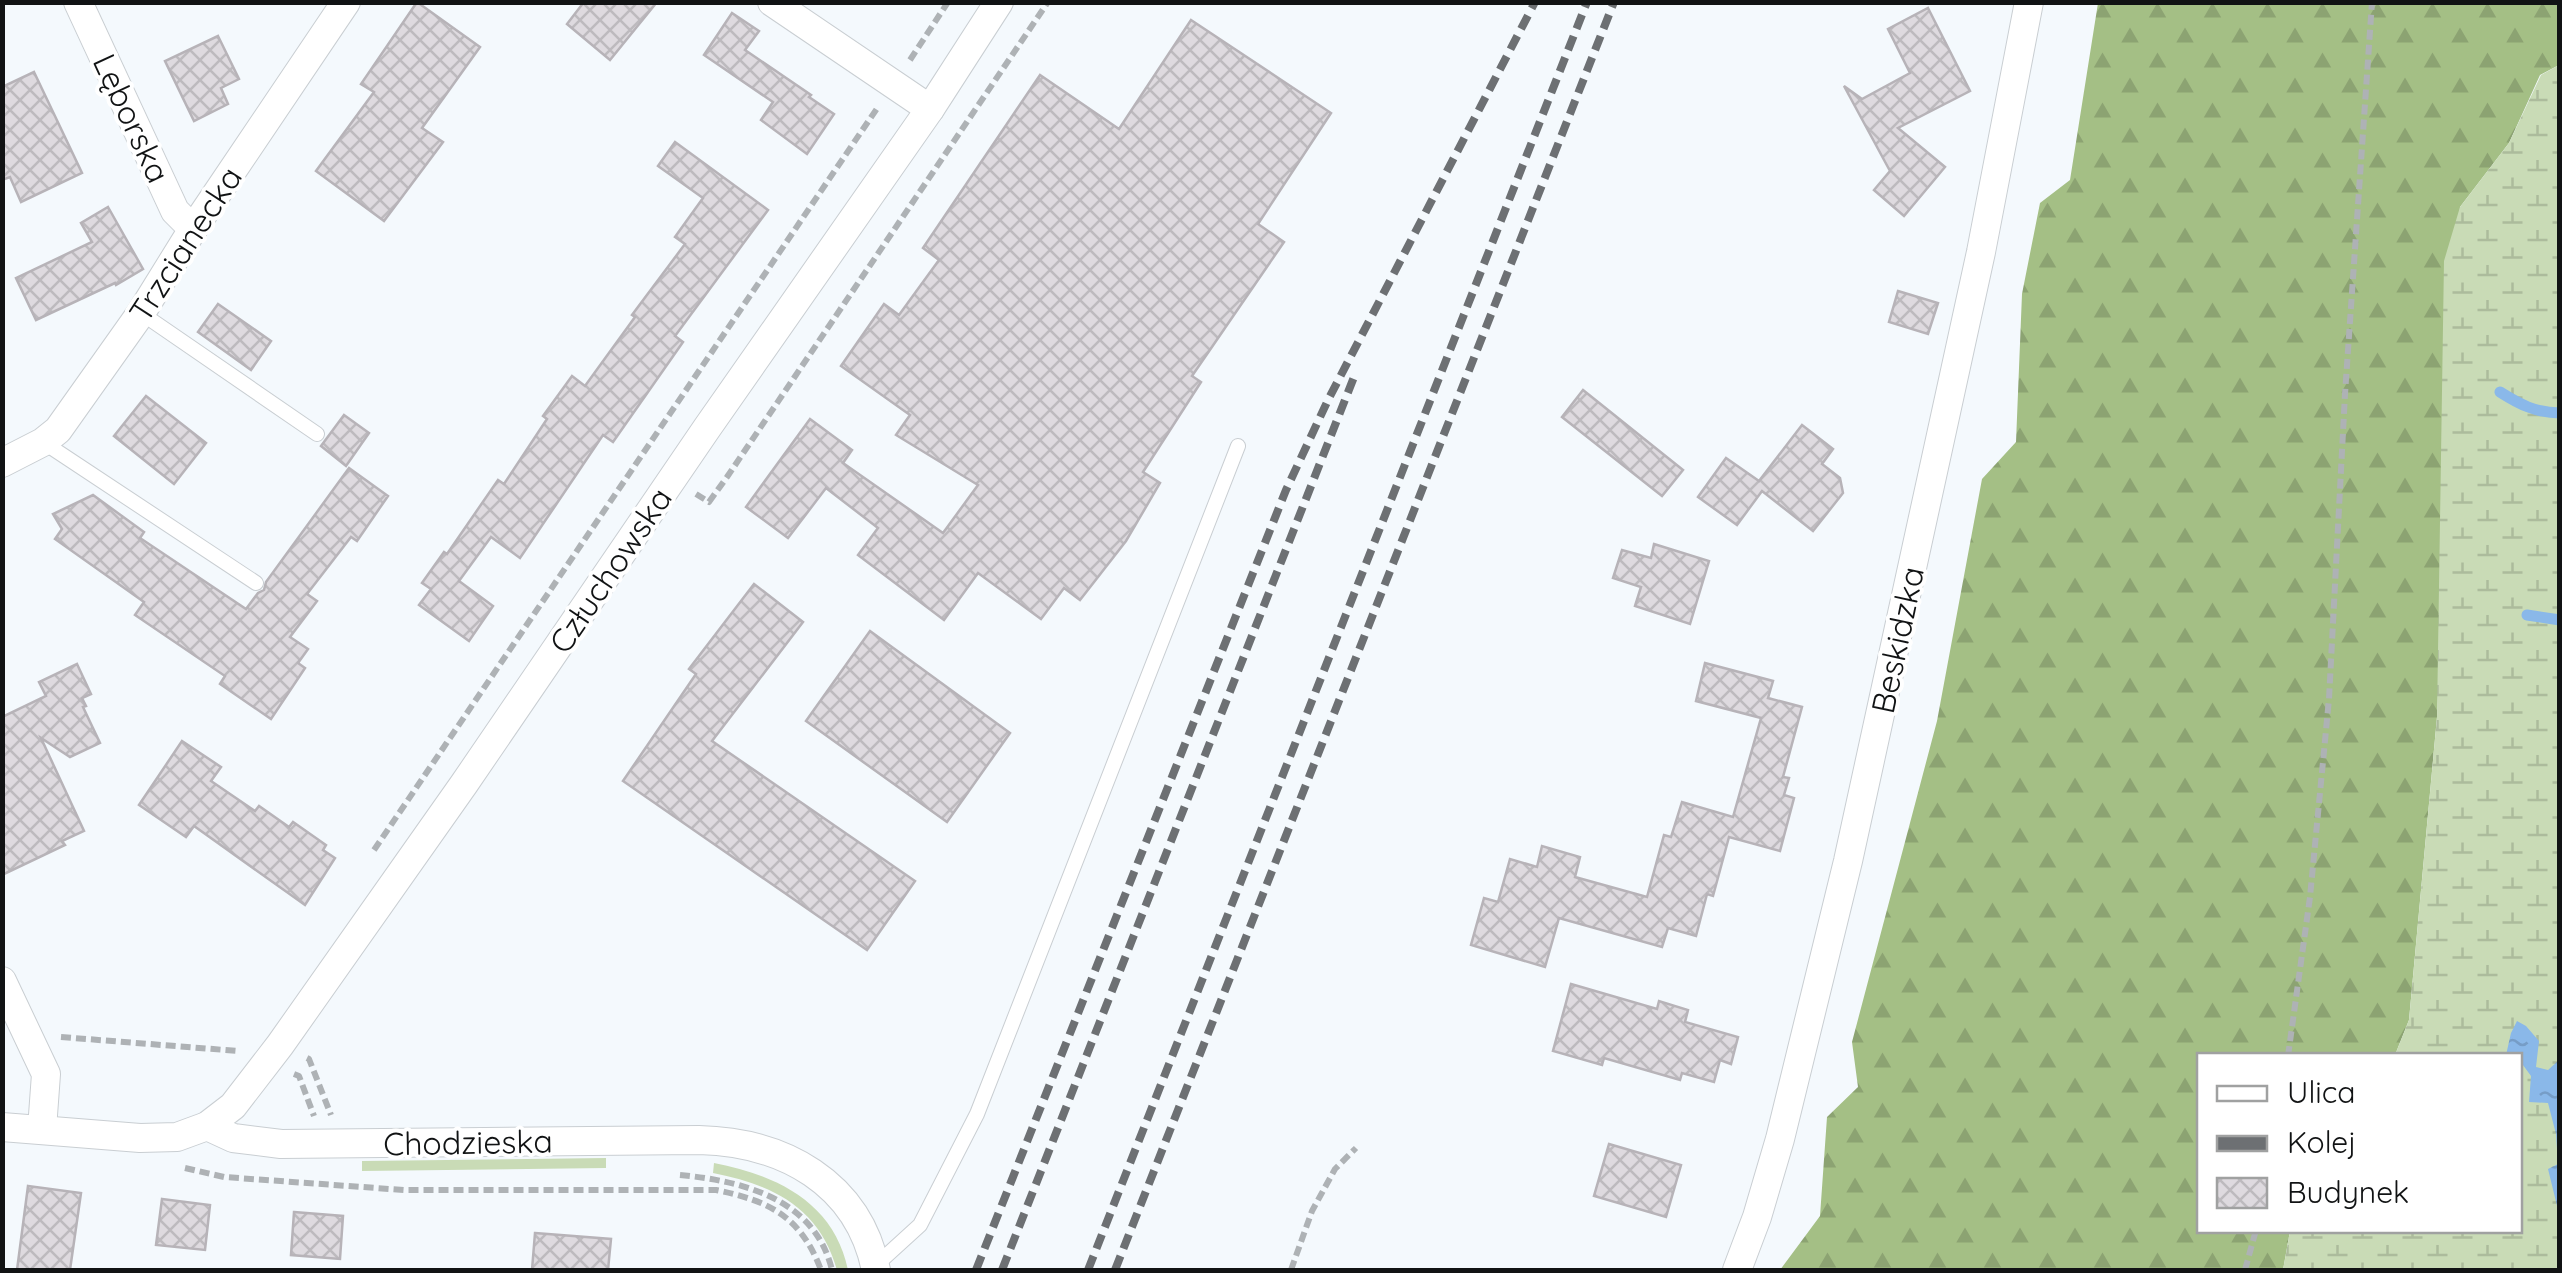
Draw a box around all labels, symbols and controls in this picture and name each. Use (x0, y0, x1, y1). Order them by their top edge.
street label: Lęborska (85, 47, 179, 189)
street label: Trzcianecka (120, 159, 250, 329)
street label: Człuchowska (540, 480, 680, 660)
street label: Beskidzka (1862, 563, 1932, 717)
legend (2197, 1053, 2522, 1233)
text: Ulica (2287, 1073, 2355, 1111)
street label: Chodzieska (383, 1121, 553, 1163)
text: Kolej (2287, 1123, 2356, 1161)
text: Budynek (2287, 1173, 2409, 1211)

